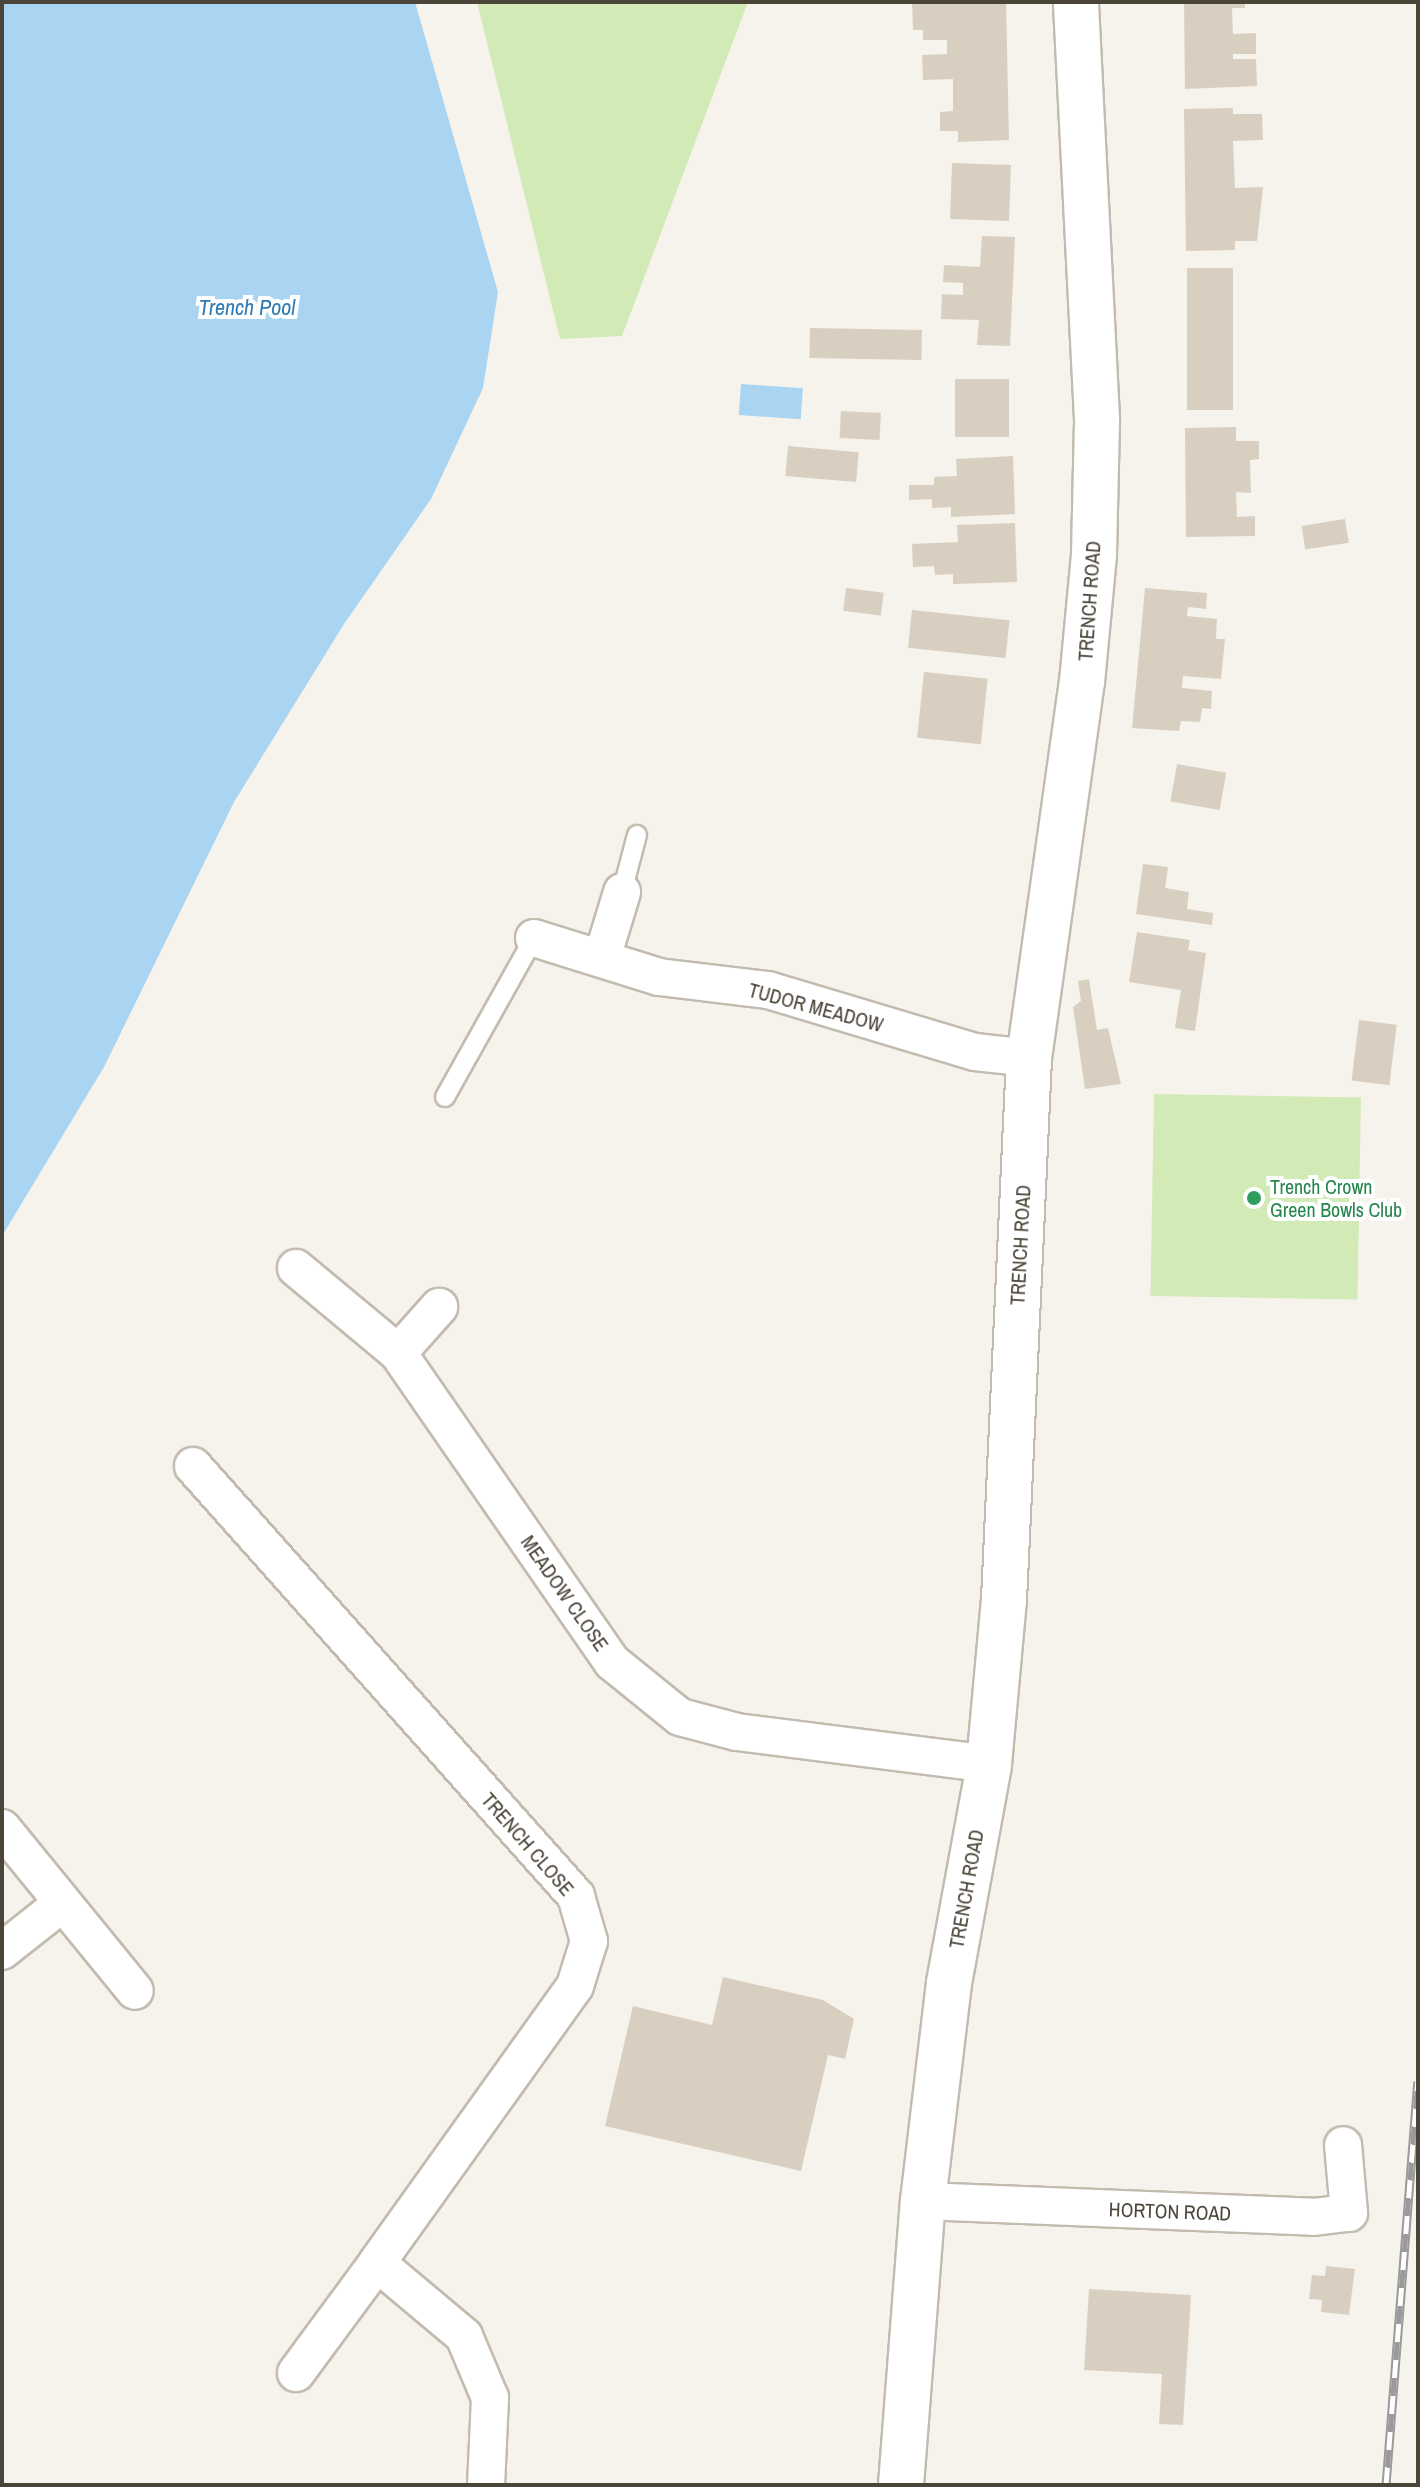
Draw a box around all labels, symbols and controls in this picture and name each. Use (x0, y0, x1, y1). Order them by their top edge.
water label: Trench Pool (199, 295, 295, 321)
street label: TRENCH ROAD (1073, 540, 1105, 662)
street label: TUDOR MEADOW (746, 977, 886, 1037)
place label: Trench Crown Green Bowls Club (1270, 1174, 1402, 1221)
street label: TRENCH ROAD (1005, 1184, 1035, 1306)
marker: Trench Crown Green Bowls Club (1245, 1189, 1263, 1207)
street label: MEADOW CLOSE (516, 1531, 614, 1655)
street label: TRENCH CLOSE (477, 1788, 579, 1900)
street label: TRENCH ROAD (944, 1828, 988, 1950)
street label: HORTON ROAD (1108, 2197, 1232, 2225)

